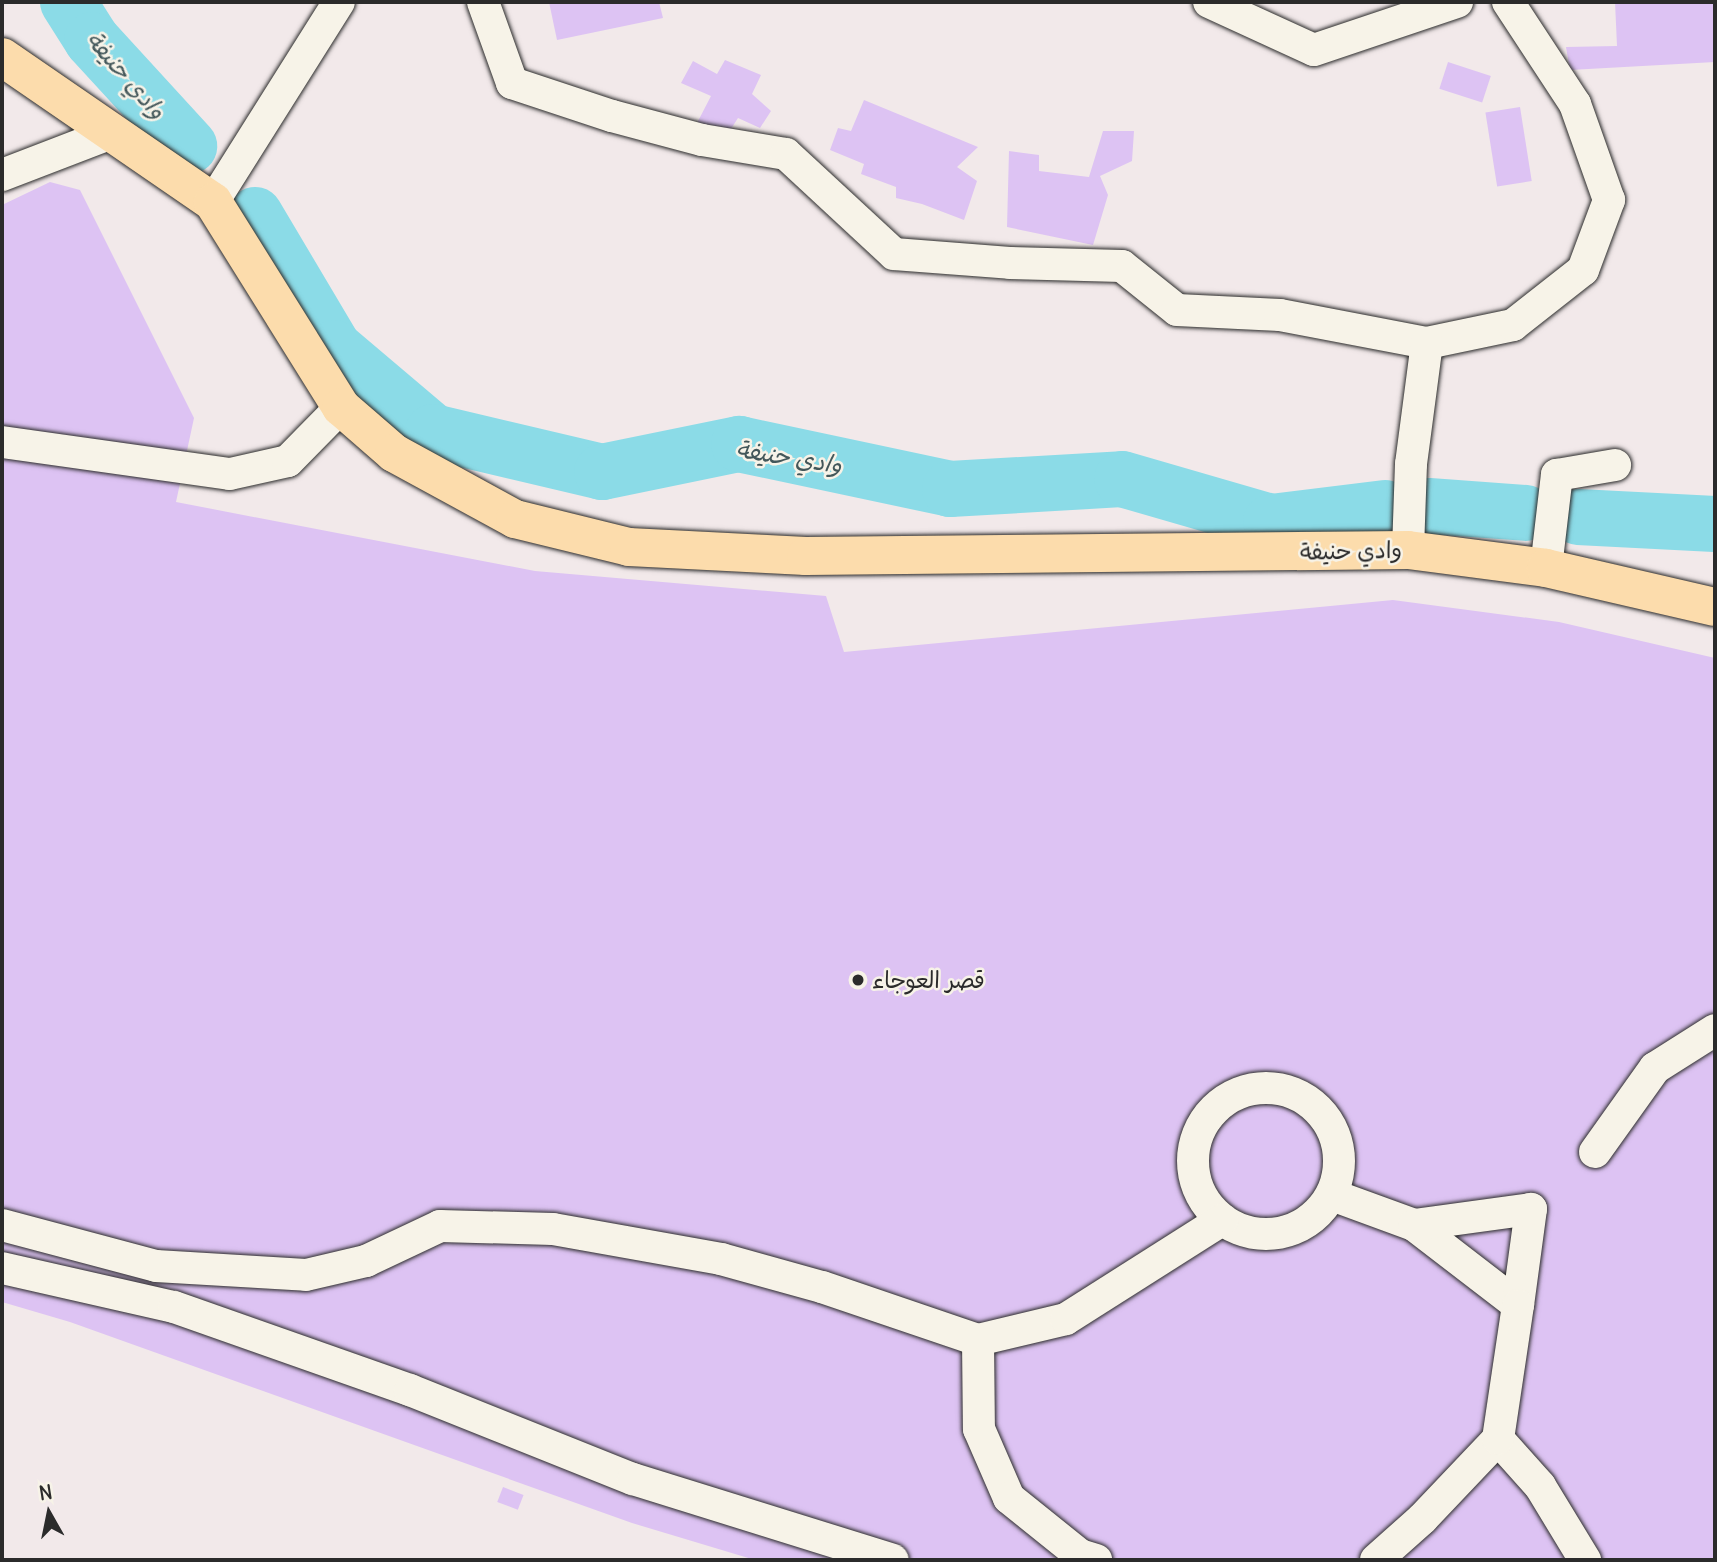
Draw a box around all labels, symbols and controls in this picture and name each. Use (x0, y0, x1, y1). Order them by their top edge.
water label: وادي حنيفة (80, 25, 172, 125)
water label: وادي حنيفة (734, 434, 844, 480)
street label: وادي حنيفة (1300, 536, 1402, 566)
place label: قصر العوجاء (872, 966, 985, 994)
marker: قصر العوجاء (850, 972, 866, 988)
north arrow (14, 1478, 84, 1548)
text: N (37, 1479, 54, 1505)

